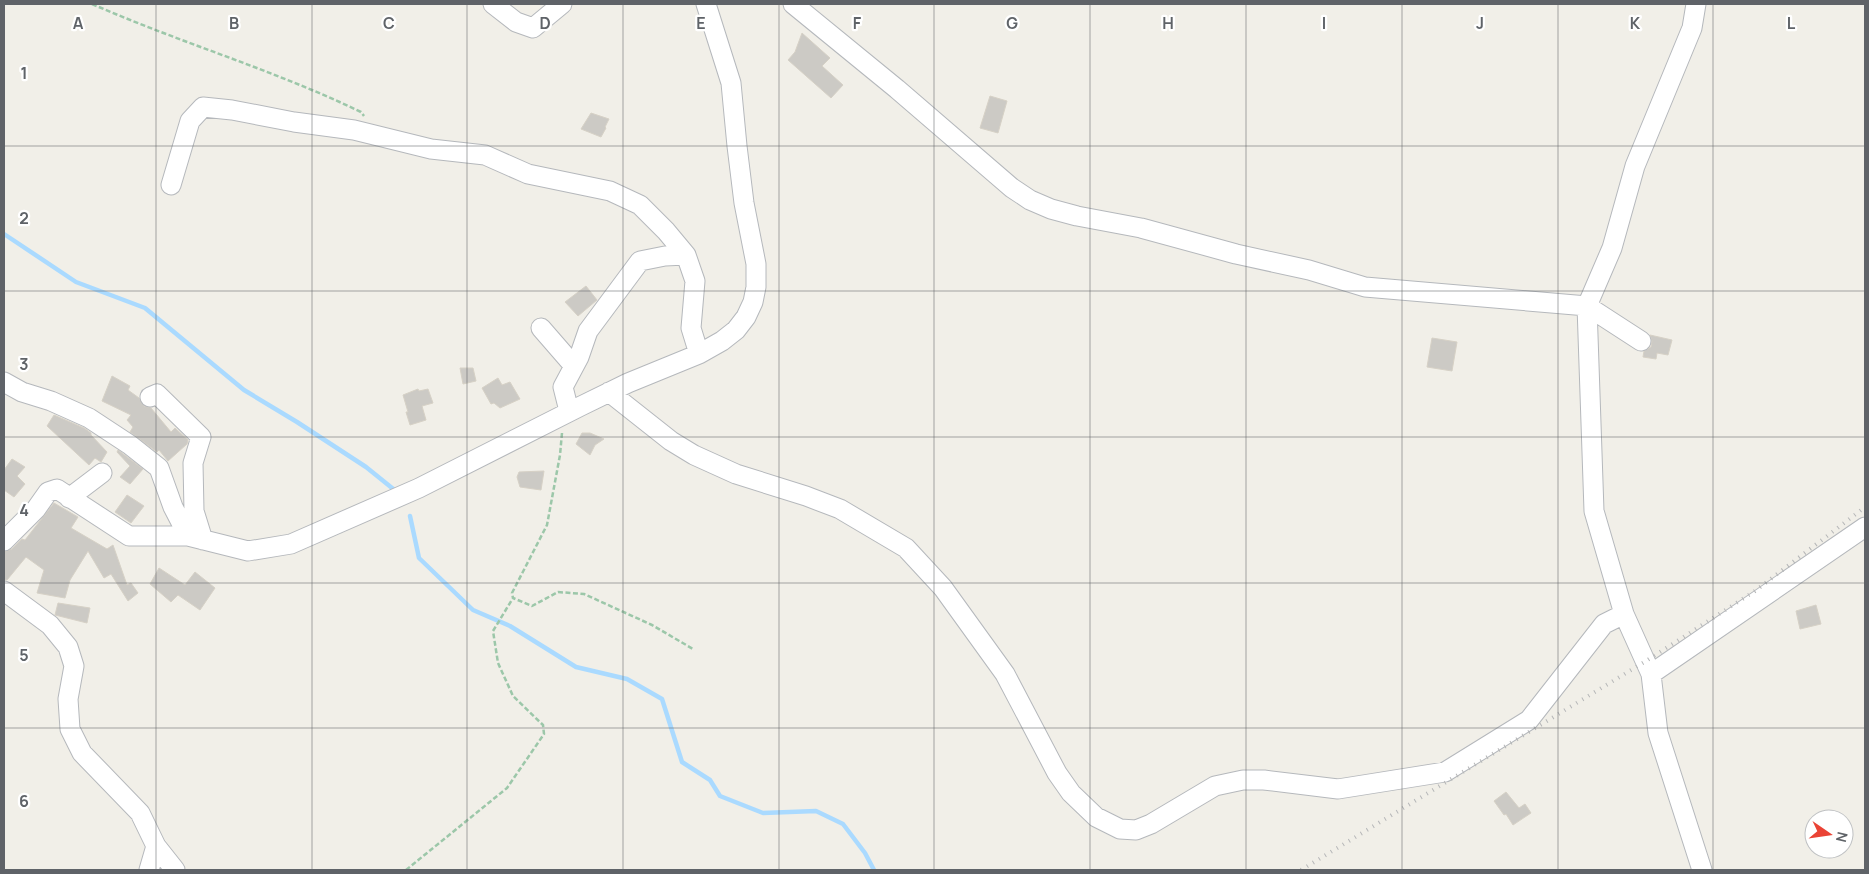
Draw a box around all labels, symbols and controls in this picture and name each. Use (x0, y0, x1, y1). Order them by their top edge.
text: A (73, 12, 84, 34)
text: B (229, 12, 239, 34)
text: C (383, 12, 395, 34)
text: D (539, 12, 551, 34)
text: E (696, 12, 706, 34)
text: F (853, 12, 862, 34)
text: G (1006, 12, 1018, 34)
text: H (1162, 12, 1174, 34)
text: I (1322, 12, 1326, 34)
text: J (1476, 12, 1484, 34)
text: K (1630, 12, 1641, 34)
text: L (1787, 12, 1796, 34)
text: 1 (20, 62, 28, 84)
text: 2 (19, 207, 29, 229)
text: 3 (19, 353, 29, 375)
text: 4 (19, 499, 29, 521)
text: 5 (19, 644, 29, 666)
text: 6 (19, 790, 29, 812)
north arrow (1804, 809, 1854, 859)
text: N (1832, 830, 1853, 844)

